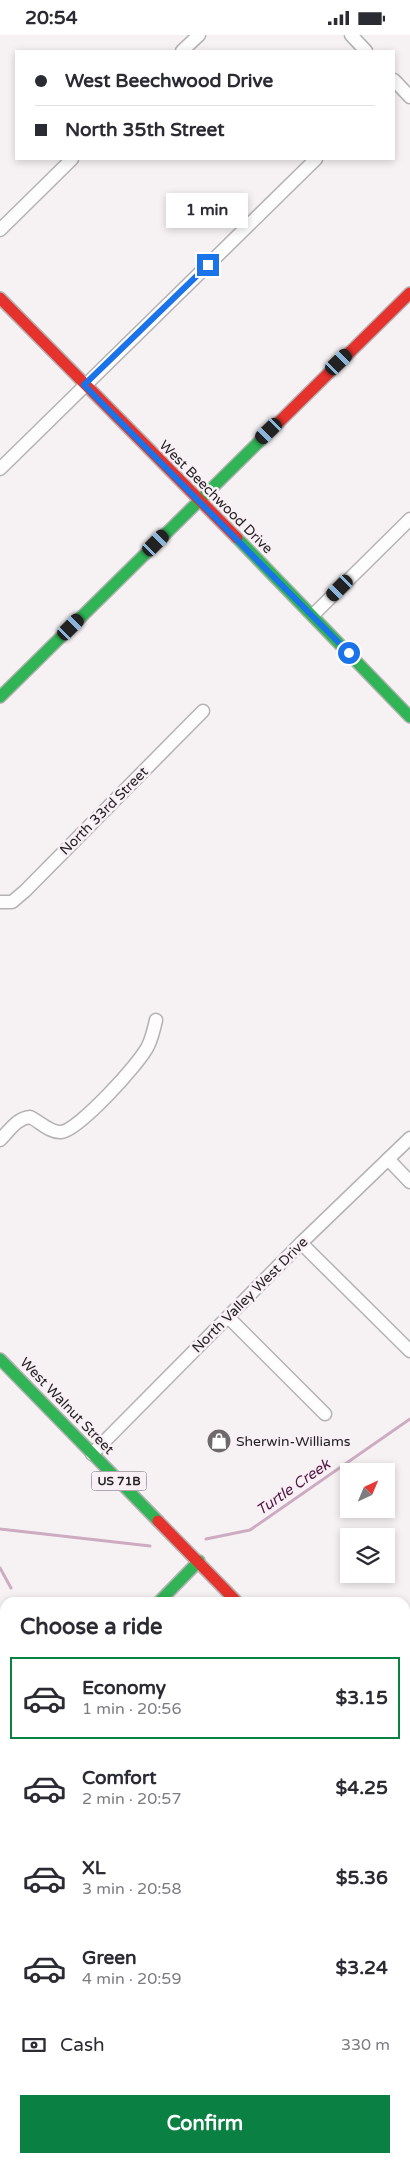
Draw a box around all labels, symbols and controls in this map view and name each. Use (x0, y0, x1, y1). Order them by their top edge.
text: 20:54 (25, 7, 78, 29)
text: West Beechwood Drive (65, 70, 273, 92)
text: North 35th Street (65, 119, 225, 141)
callout: 1 min (167, 193, 249, 227)
text: 1 min (186, 200, 228, 220)
route end (197, 254, 219, 276)
car (322, 346, 355, 378)
car (252, 415, 285, 447)
street label: West Beechwood Drive (156, 437, 276, 557)
car (140, 527, 171, 559)
car (324, 572, 355, 604)
car (55, 611, 86, 643)
route start (338, 642, 360, 664)
street label: North 33rd Street (56, 763, 152, 859)
street label: North Valley West Drive (189, 1233, 312, 1356)
street label: West Walnut Street (16, 1354, 118, 1458)
shop icon: Sherwin-Williams (206, 1428, 232, 1454)
place label: Sherwin-Williams (236, 1433, 351, 1450)
water label: Turtle Creek (253, 1454, 335, 1519)
north arrow (340, 1463, 395, 1517)
map controls (340, 1463, 395, 1583)
road number: US 71B (92, 1471, 146, 1490)
button: layers (340, 1528, 395, 1583)
text: Choose a ride (20, 1614, 163, 1640)
icon: car (22, 1676, 67, 1721)
text: Economy (82, 1677, 166, 1699)
text: $3.15 (336, 1687, 388, 1709)
text: 1 min · 20:56 (82, 1699, 181, 1719)
icon: car (22, 1766, 67, 1811)
text: Comfort (82, 1767, 156, 1789)
text: $4.25 (336, 1777, 388, 1799)
text: 2 min · 20:57 (82, 1789, 181, 1809)
icon: car (22, 1856, 67, 1901)
text: XL (82, 1857, 106, 1879)
text: $5.36 (336, 1867, 388, 1889)
text: 3 min · 20:58 (82, 1879, 181, 1899)
icon: car (22, 1946, 67, 1991)
text: Green (82, 1947, 136, 1969)
text: $3.24 (336, 1957, 388, 1979)
text: 4 min · 20:59 (82, 1969, 181, 1989)
icon: cash (20, 2031, 48, 2059)
text: Cash (60, 2034, 105, 2056)
text: 330 m (341, 2035, 390, 2055)
button: Confirm (20, 2095, 390, 2153)

